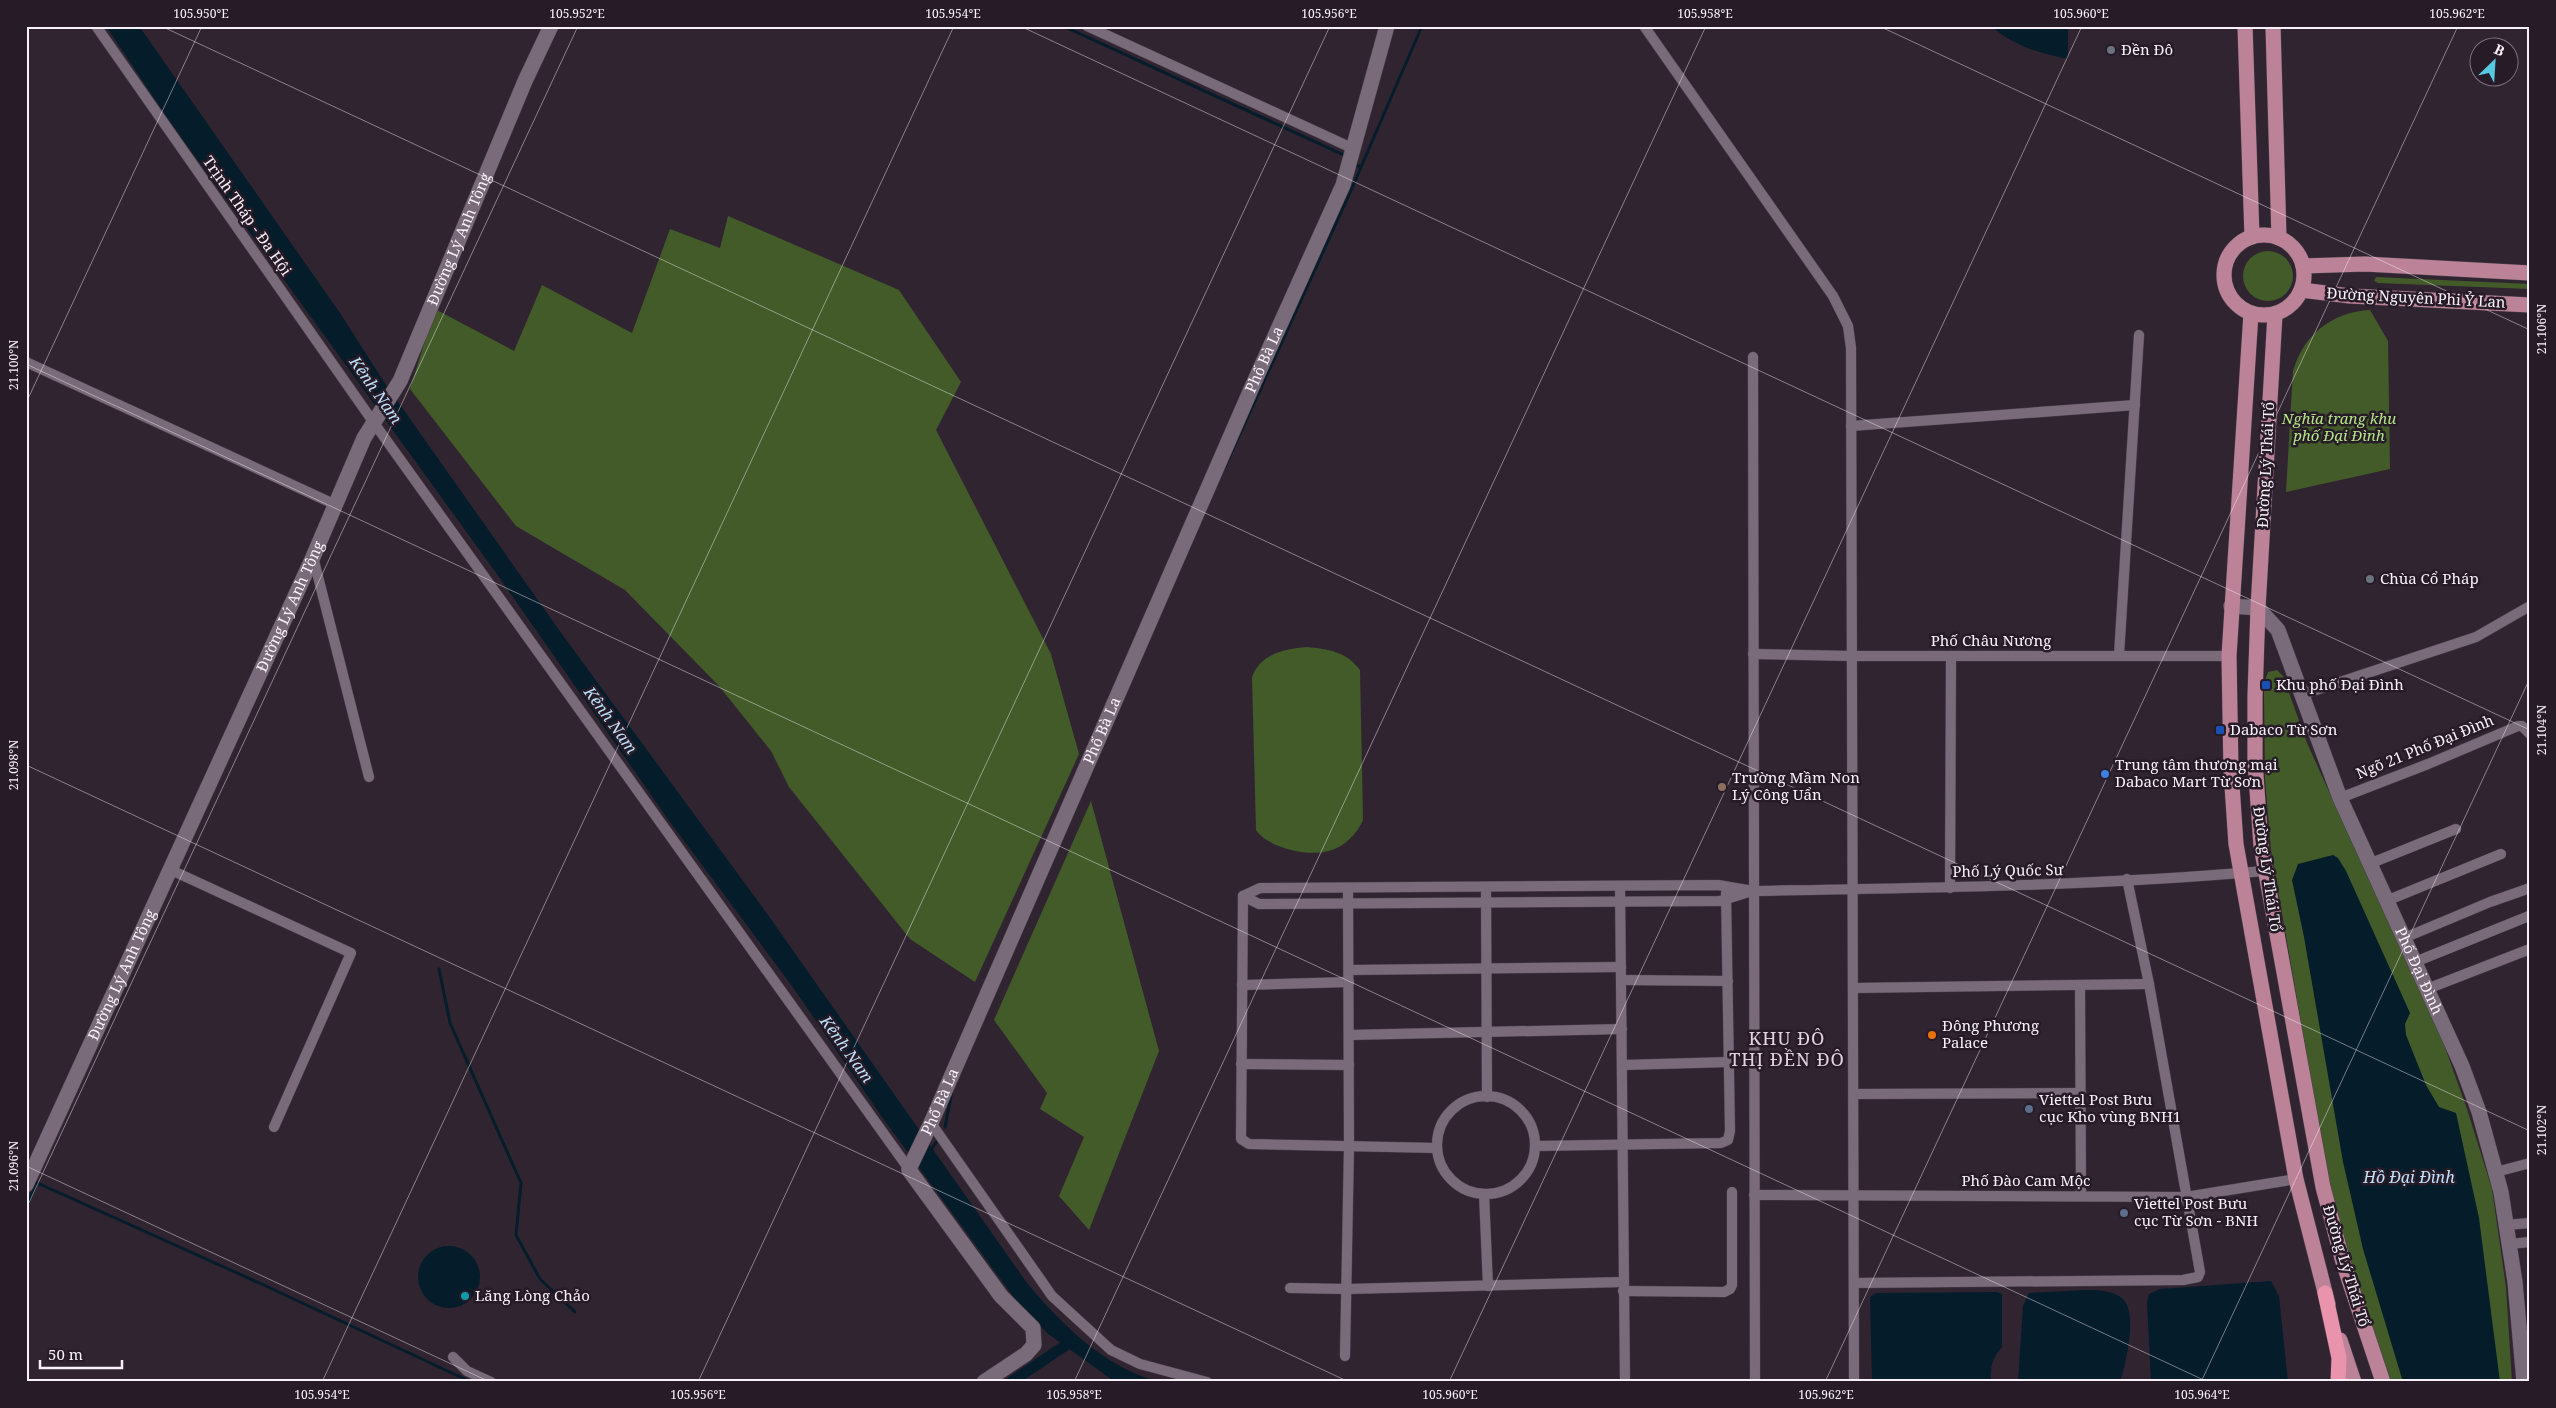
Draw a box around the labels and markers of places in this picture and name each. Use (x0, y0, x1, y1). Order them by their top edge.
place label: Đền Đô (2121, 39, 2173, 59)
marker: Đền Đô (2105, 44, 2117, 56)
place label: Chùa Cổ Pháp (2380, 568, 2479, 588)
marker: Chùa Cổ Pháp (2364, 573, 2376, 585)
place label: Khu phố Đại Đình (2276, 674, 2404, 694)
marker: Khu phố Đại Đình (2260, 679, 2272, 691)
place label: Dabaco Từ Sơn (2230, 719, 2338, 739)
marker: Dabaco Từ Sơn (2214, 724, 2226, 736)
place label: Trung tâm thương mại Dabaco Mart Từ Sơn (2115, 754, 2278, 791)
place label: Trường Mầm Non Lý Công Uẩn (1732, 767, 1860, 804)
marker: Trung tâm thương mại Dabaco Mart Từ Sơn (2099, 768, 2111, 780)
marker: Trường Mầm Non Lý Công Uẩn (1716, 781, 1728, 793)
place label: Đông Phương Palace (1942, 1015, 2039, 1052)
marker: Đông Phương Palace (1926, 1029, 1938, 1041)
place label: Viettel Post Bưu cục Kho vùng BNH1 (2039, 1089, 2181, 1126)
marker: Viettel Post Bưu cục Kho vùng BNH1 (2023, 1103, 2035, 1115)
place label: Viettel Post Bưu cục Từ Sơn - BNH (2134, 1193, 2258, 1230)
marker: Viettel Post Bưu cục Từ Sơn - BNH (2118, 1207, 2130, 1219)
place label: Lăng Lòng Chảo (475, 1285, 590, 1305)
marker: Lăng Lòng Chảo (459, 1290, 471, 1302)

